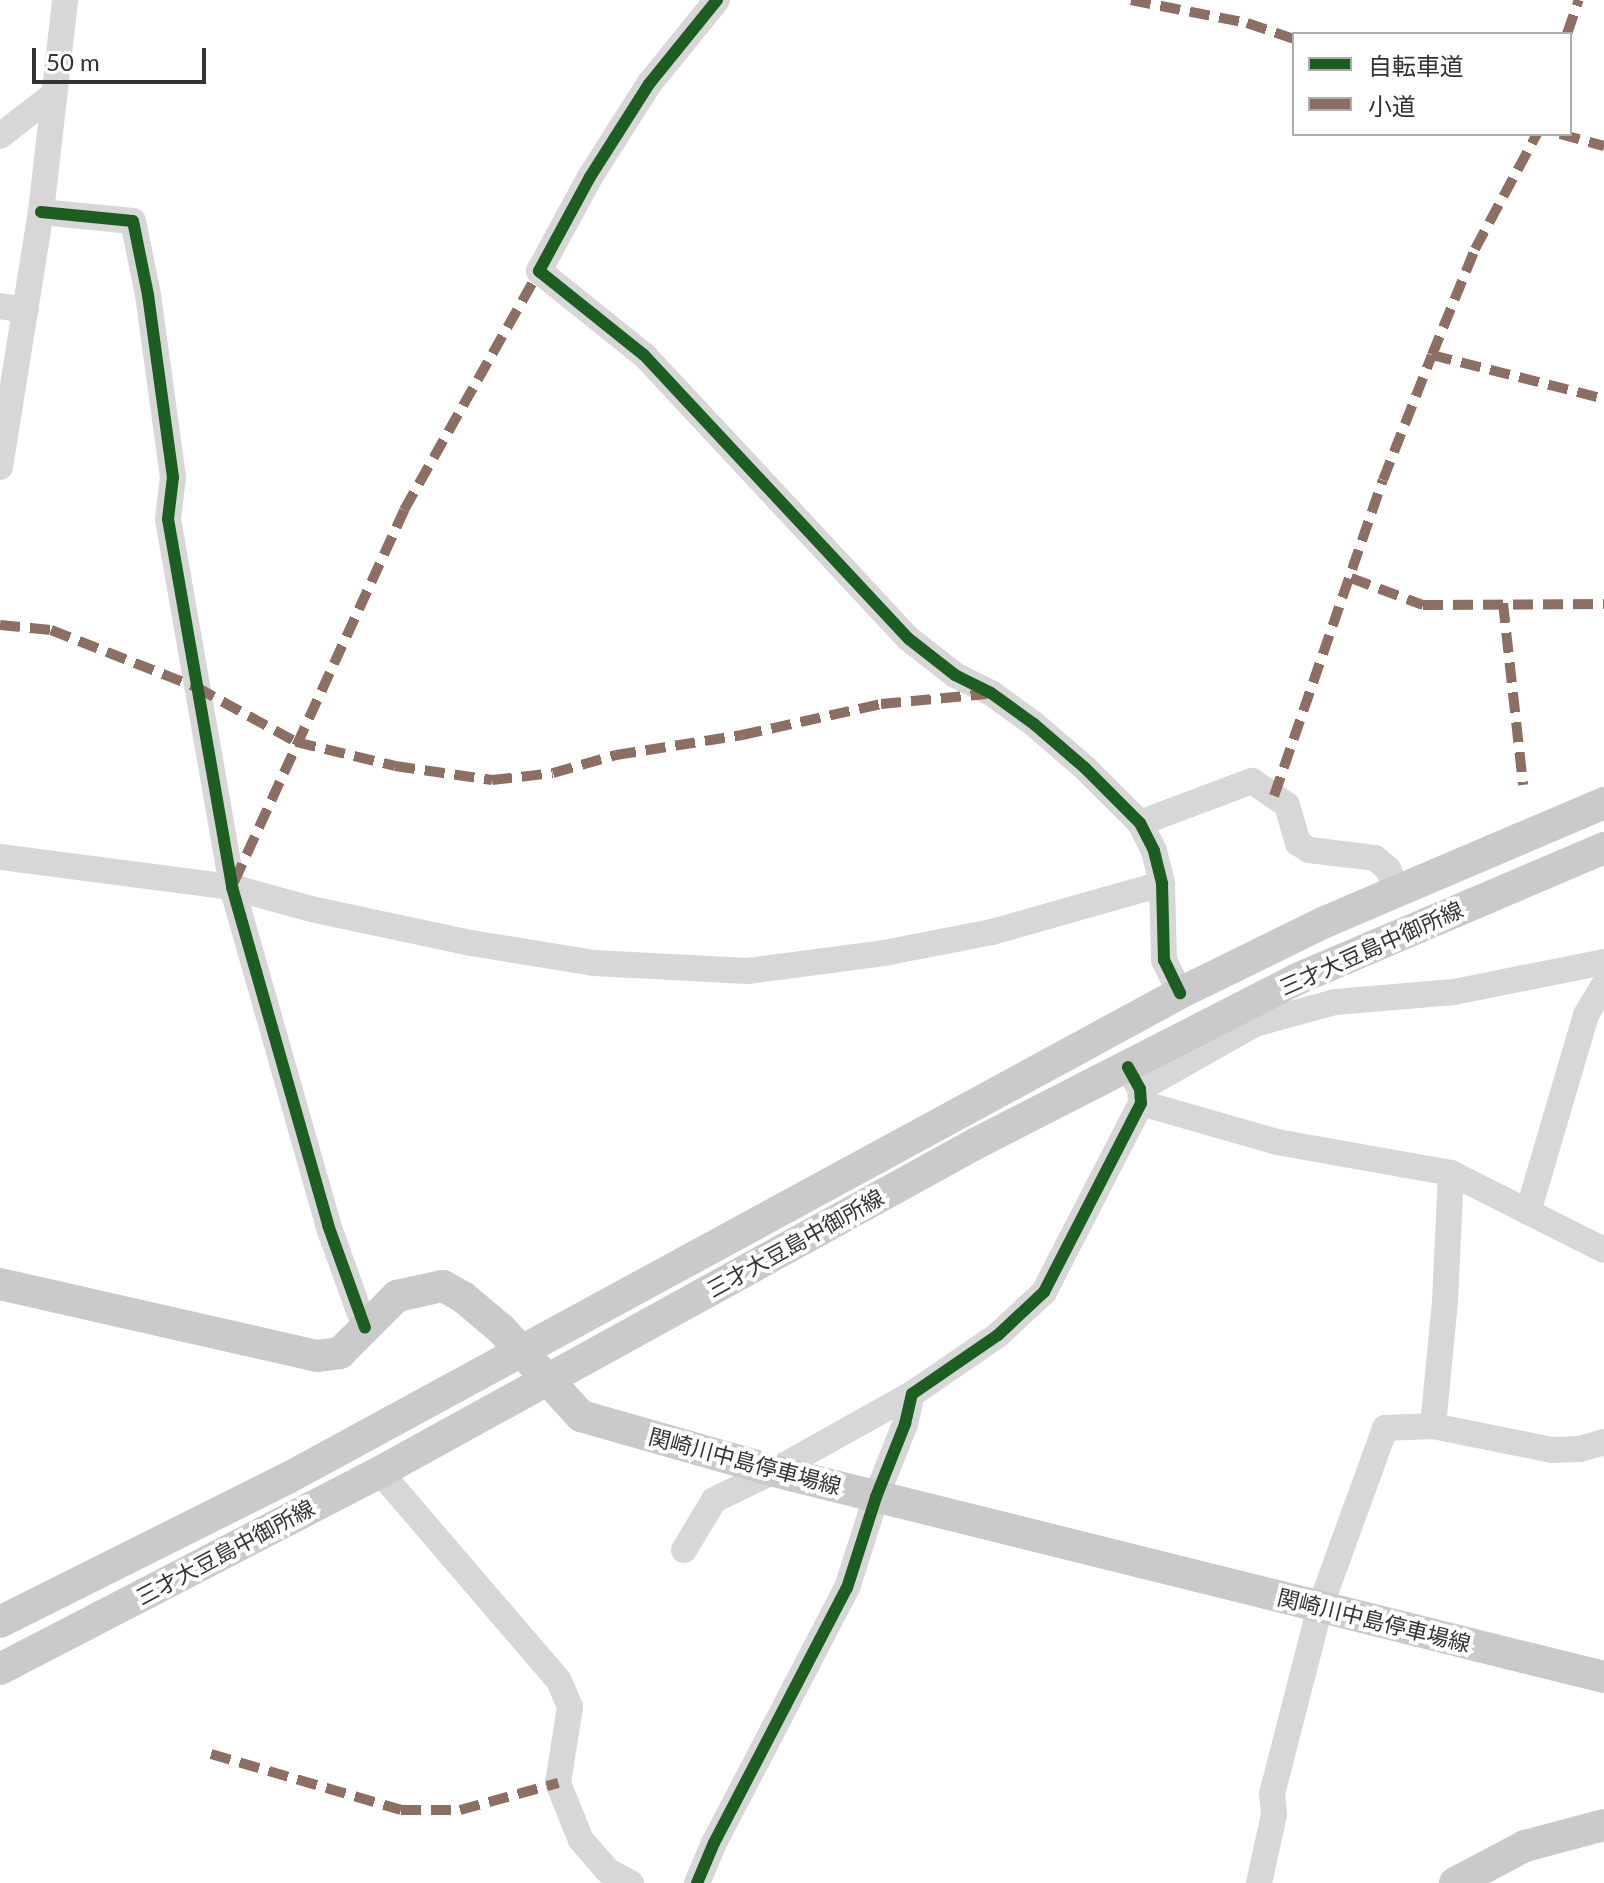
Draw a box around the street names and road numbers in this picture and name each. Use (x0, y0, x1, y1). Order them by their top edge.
street label: 三才大豆島中御所線 (1275, 896, 1467, 1000)
street label: 三才大豆島中御所線 (702, 1183, 888, 1303)
street label: 関崎川中島停車場線 (646, 1423, 844, 1499)
street label: 三才大豆島中御所線 (131, 1494, 319, 1610)
street label: 関崎川中島停車場線 (1275, 1583, 1473, 1657)

